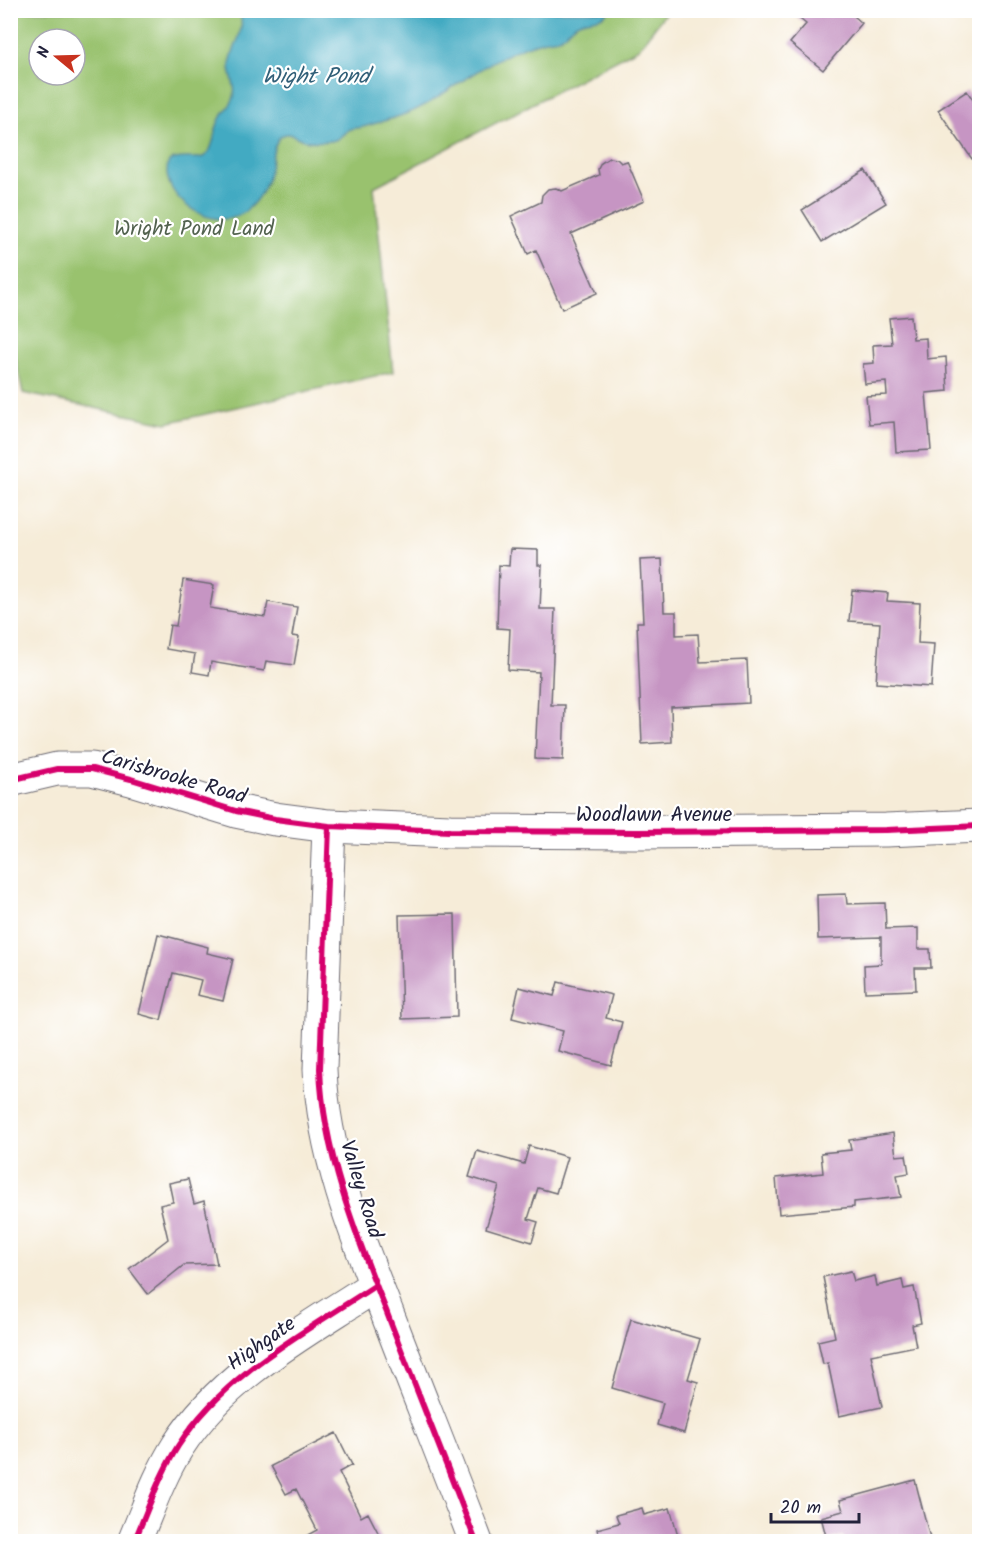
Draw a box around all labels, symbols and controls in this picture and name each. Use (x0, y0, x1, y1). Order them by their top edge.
north arrow (27, 27, 87, 87)
text: N (31, 44, 58, 61)
water label: Wight Pond (263, 60, 374, 95)
park label: Wright Pond Land (114, 213, 275, 246)
street label: Carisbrooke Road (97, 741, 251, 814)
street label: Woodlawn Avenue (576, 799, 733, 832)
street label: Valley Road (330, 1136, 391, 1243)
street label: Highgate (221, 1308, 304, 1380)
scale bar (771, 1486, 860, 1524)
text: 20 m (780, 1494, 821, 1523)

